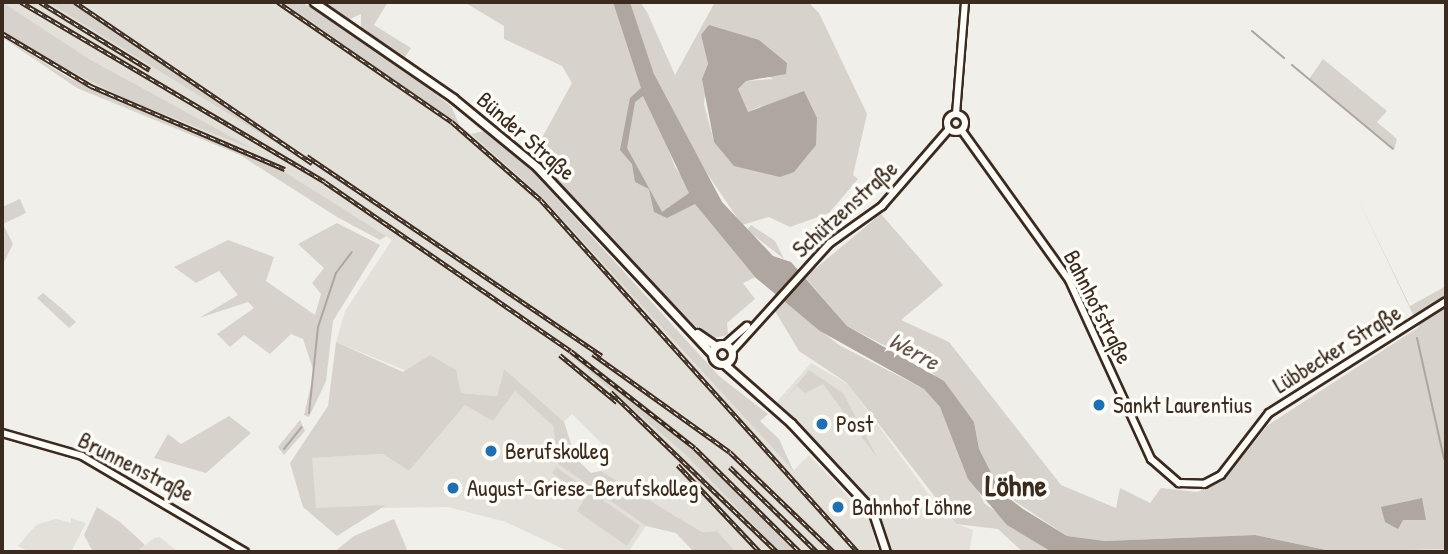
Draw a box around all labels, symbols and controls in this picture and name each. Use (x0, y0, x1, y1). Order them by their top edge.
street label: Bünder Straße (471, 86, 581, 186)
street label: Schützenstraße (787, 155, 903, 263)
street label: Bahnhofstraße (1058, 246, 1138, 368)
street label: Lübbecker Straße (1268, 299, 1406, 399)
water label: Werre (884, 326, 944, 376)
place label: Sankt Laurentius (1113, 391, 1252, 419)
marker: Sankt Laurentius (1091, 397, 1107, 413)
place label: Post (836, 410, 873, 438)
marker: Post (814, 416, 830, 432)
street label: Brunnenstraße (74, 426, 198, 508)
place label: Berufskolleg (505, 437, 609, 465)
marker: Berufskolleg (483, 443, 499, 459)
district label: Löhne (985, 467, 1047, 503)
place label: August-Griese-Berufskolleg (467, 474, 699, 502)
marker: August-Griese-Berufskolleg (445, 480, 461, 496)
place label: Bahnhof Löhne (852, 493, 972, 521)
marker: Bahnhof Löhne (830, 499, 846, 515)

